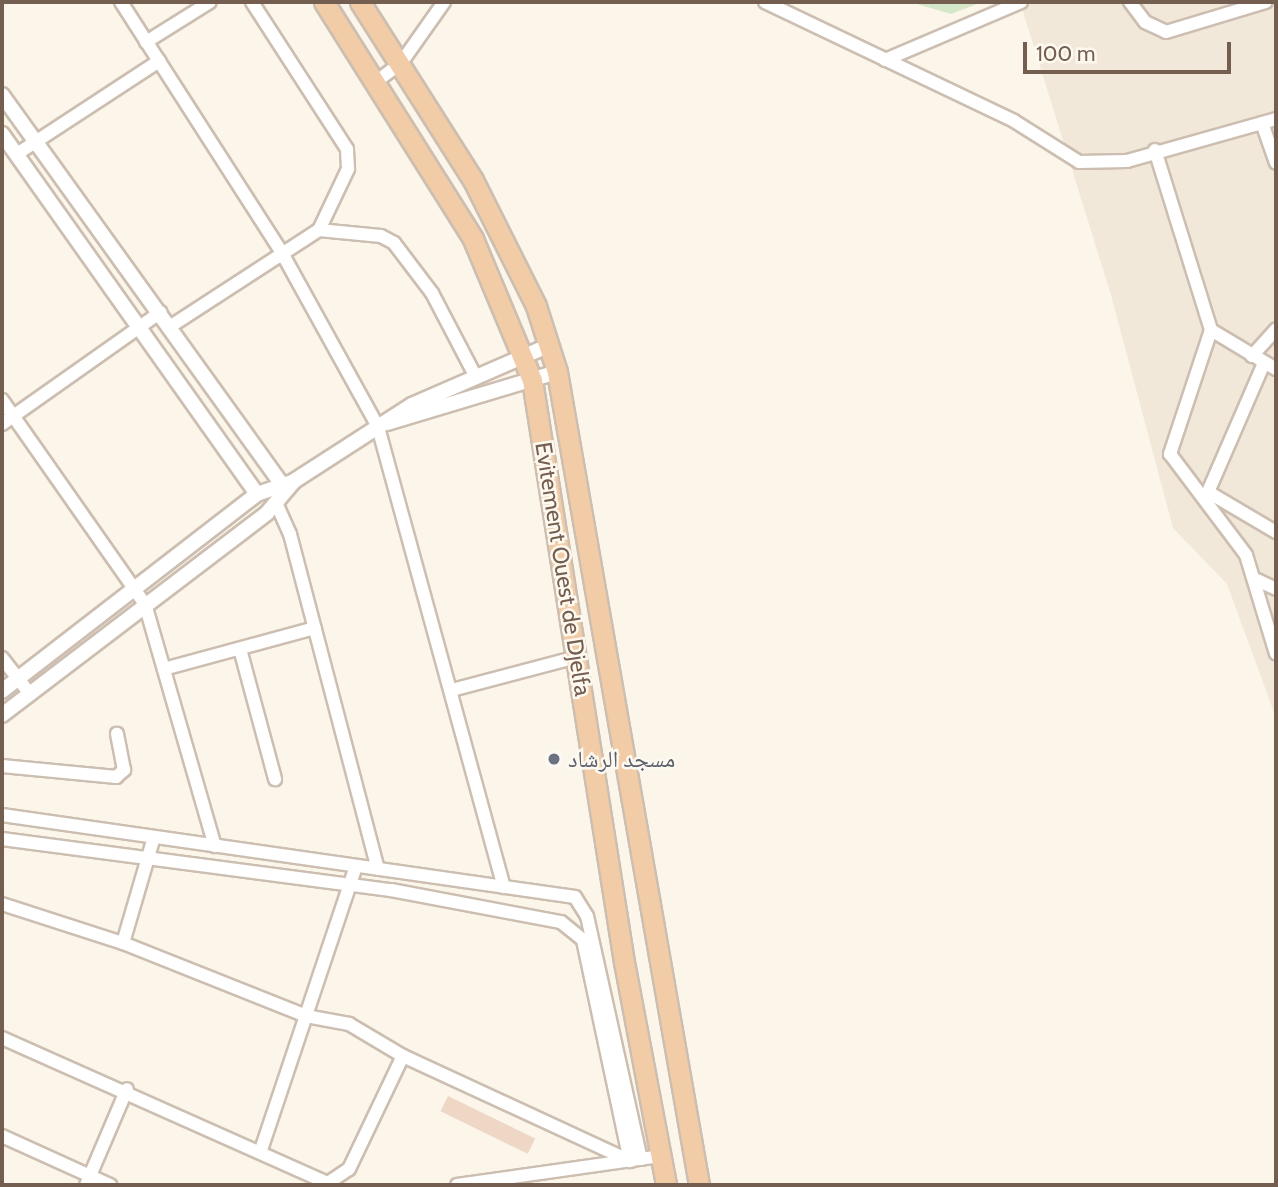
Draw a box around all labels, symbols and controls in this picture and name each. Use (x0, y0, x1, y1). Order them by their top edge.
scale bar (1026, 28, 1234, 72)
text: 100 m (1036, 41, 1095, 66)
street label: Evitement Ouest de Djelfa (529, 440, 597, 698)
place label: مسجد الرشاد (568, 745, 675, 773)
marker: مسجد الرشاد (546, 751, 562, 767)

